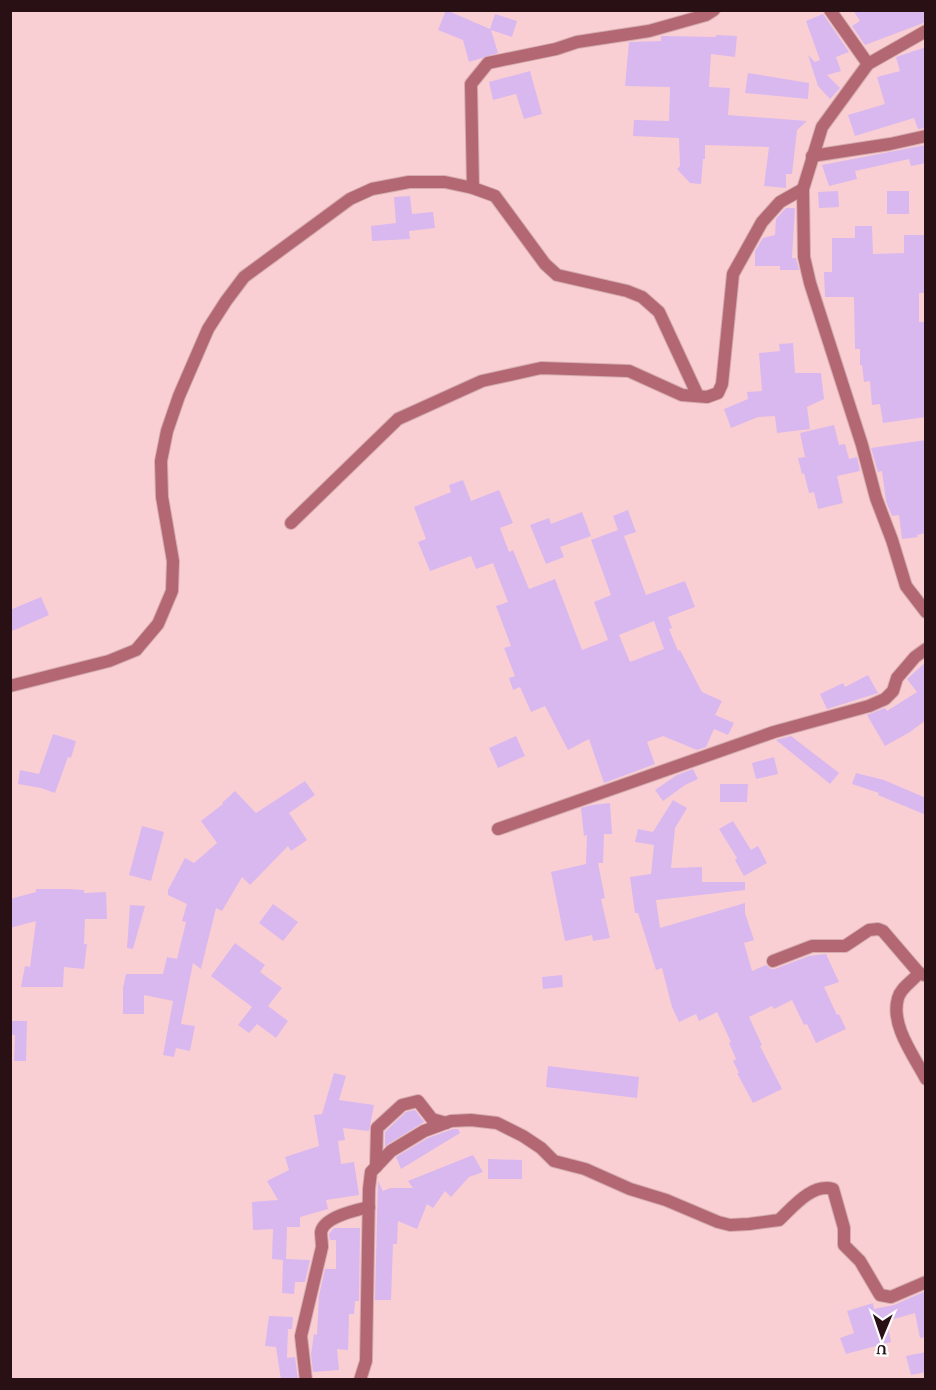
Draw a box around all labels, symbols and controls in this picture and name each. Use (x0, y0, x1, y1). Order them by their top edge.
north arrow (852, 1306, 912, 1366)
text: U (876, 1342, 887, 1359)

